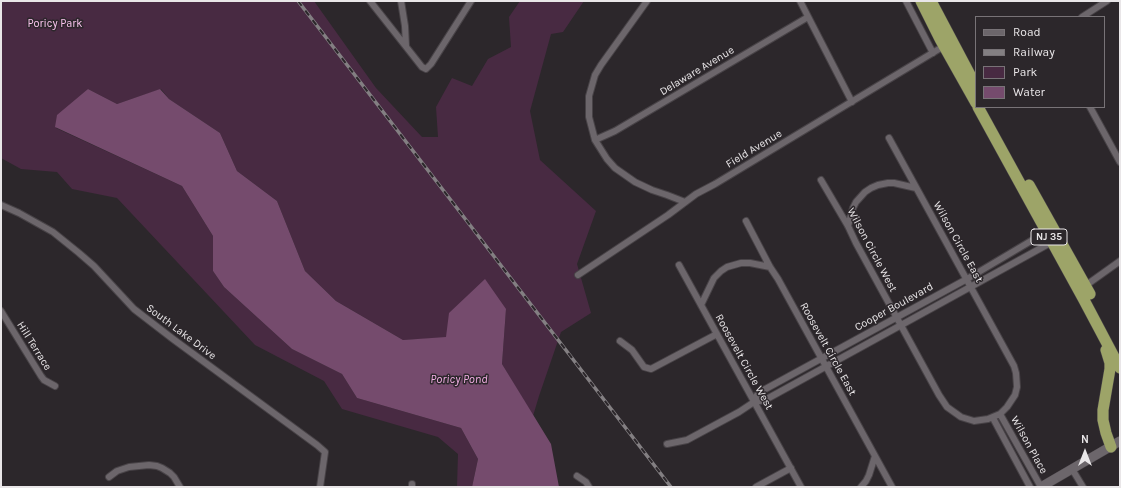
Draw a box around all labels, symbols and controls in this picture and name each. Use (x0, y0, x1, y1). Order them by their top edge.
legend (975, 16, 1105, 108)
park label: Poricy Park (27, 17, 83, 31)
text: Road (1013, 25, 1041, 39)
street label: Delaware Avenue (657, 44, 737, 98)
text: Railway (1013, 45, 1055, 59)
text: Park (1013, 65, 1037, 79)
text: Water (1013, 85, 1045, 99)
street label: Field Avenue (724, 127, 784, 171)
street label: Wilson Circle East (930, 199, 986, 285)
street label: Wilson Circle West (844, 206, 900, 294)
road number: NJ 35 (1031, 229, 1067, 245)
street label: Cooper Boulevard (852, 280, 936, 334)
street label: Roosevelt Circle East (797, 300, 859, 398)
street label: South Lake Drive (143, 301, 219, 363)
street label: Roosevelt Circle West (712, 312, 776, 412)
street label: Hill Terrace (14, 319, 54, 373)
water label: Poricy Pond (430, 373, 488, 387)
street label: Wilson Place (1008, 414, 1050, 476)
north arrow (1065, 432, 1105, 472)
text: N (1081, 433, 1089, 446)

